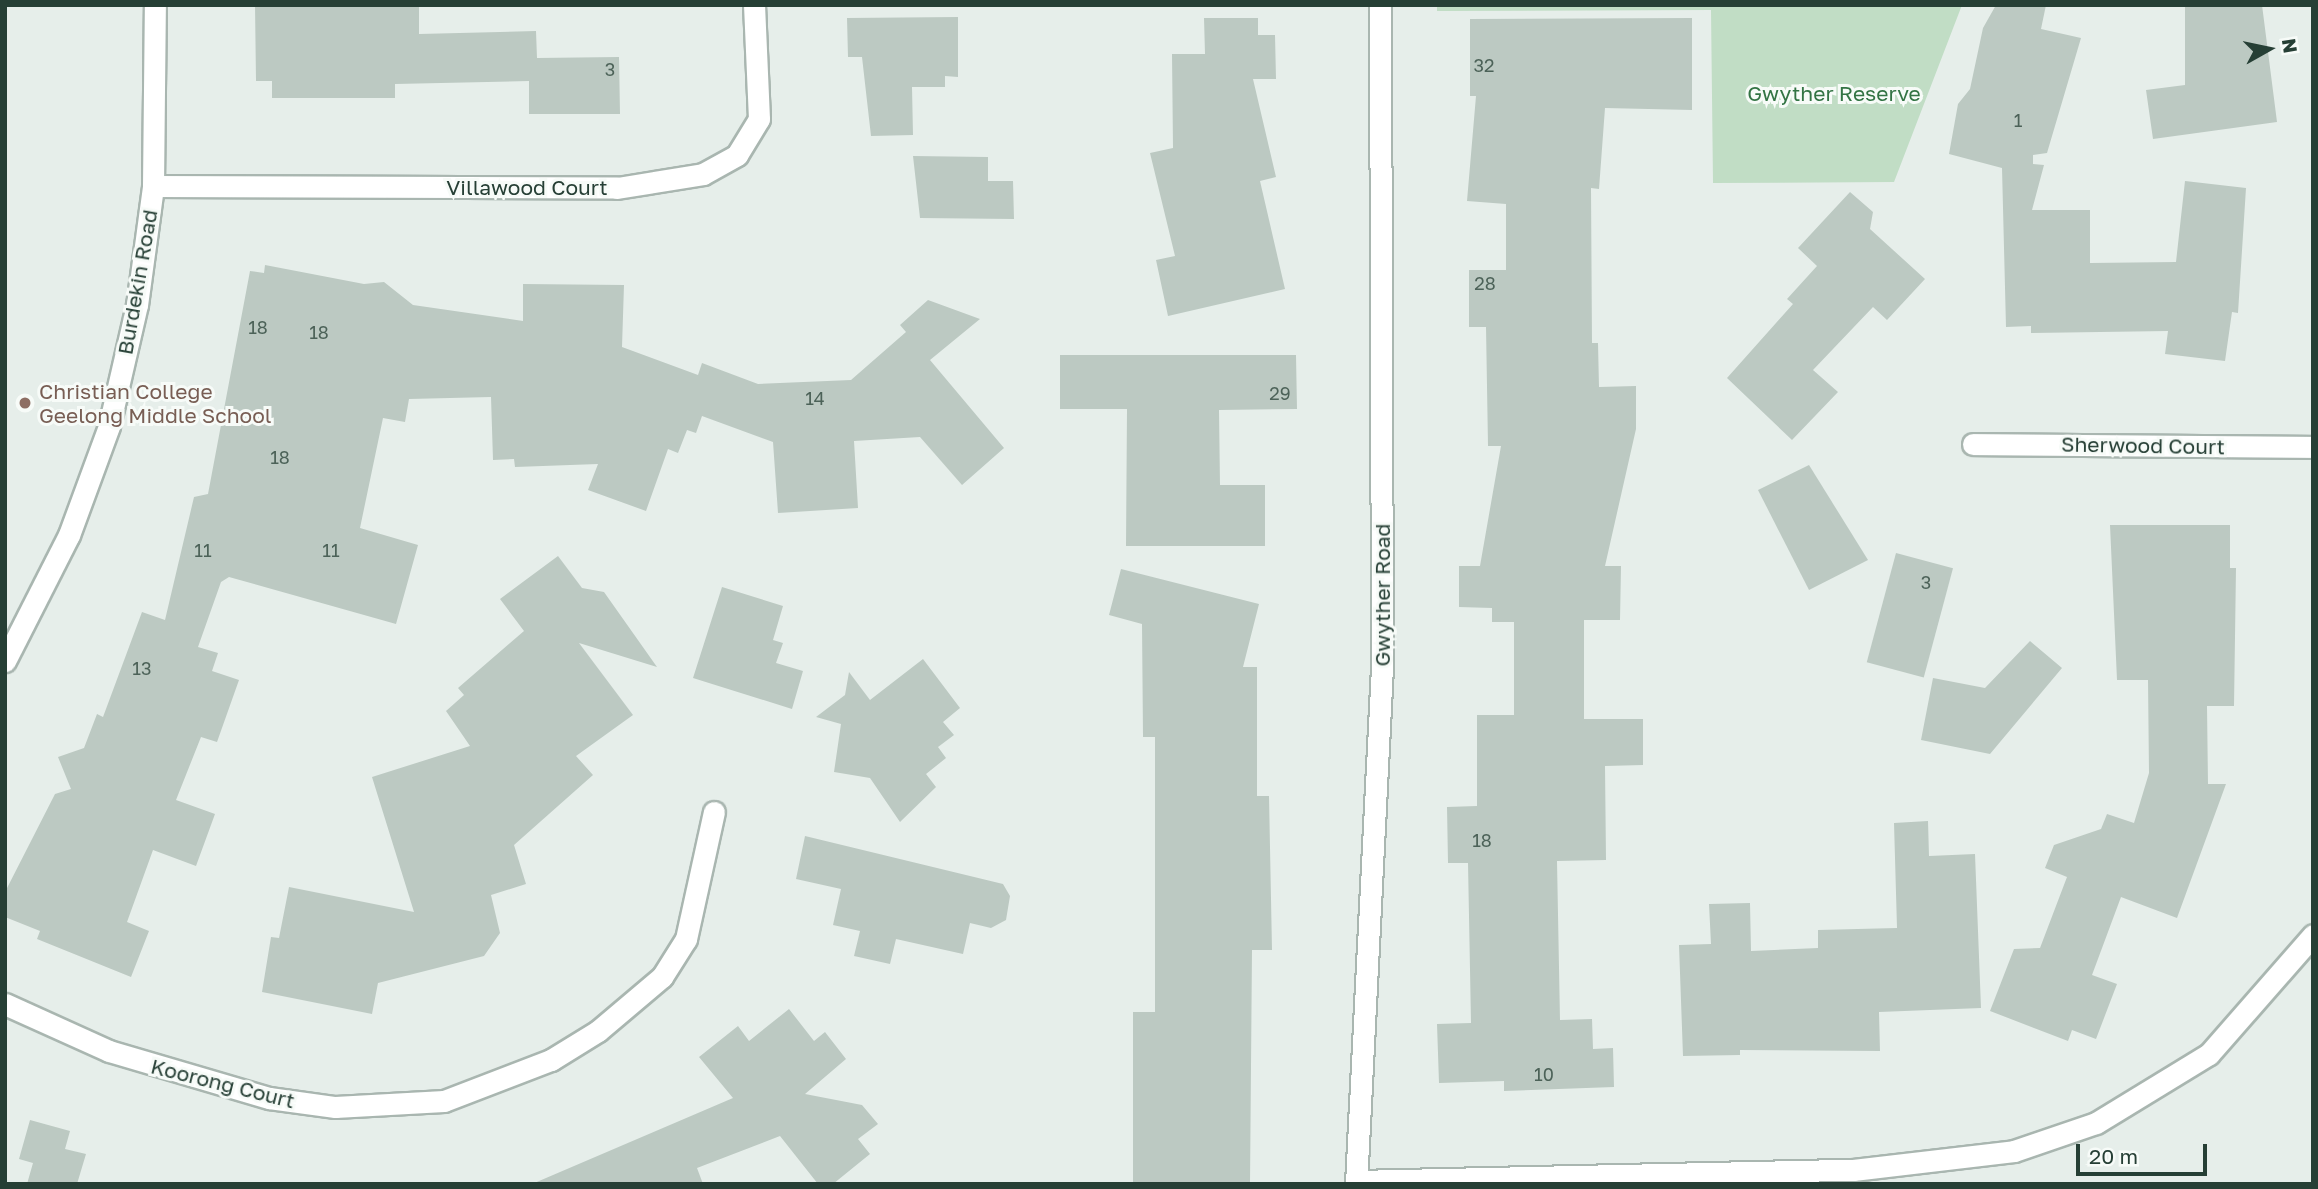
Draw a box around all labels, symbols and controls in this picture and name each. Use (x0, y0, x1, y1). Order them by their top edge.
north arrow (2234, 14, 2304, 84)
text: N (2278, 37, 2303, 55)
house number: 32 (1474, 54, 1494, 76)
house number: 3 (605, 58, 615, 80)
park label: Gwyther Reserve (1747, 80, 1921, 106)
house number: 1 (2014, 109, 2022, 131)
street label: Villawood Court (446, 174, 608, 200)
street label: Burdekin Road (112, 207, 162, 357)
house number: 28 (1474, 272, 1496, 294)
house number: 18 (248, 316, 268, 338)
house number: 18 (309, 321, 329, 343)
place label: Christian College Geelong Middle School (39, 378, 272, 428)
house number: 29 (1269, 382, 1291, 404)
house number: 14 (805, 387, 825, 409)
marker: Christian College Geelong Middle School (17, 395, 33, 411)
street label: Sherwood Court (2061, 431, 2225, 459)
house number: 18 (270, 446, 290, 468)
street label: Gwyther Road (1369, 523, 1395, 667)
house number: 11 (194, 539, 212, 561)
house number: 11 (322, 539, 340, 561)
house number: 3 (1921, 571, 1931, 593)
house number: 13 (132, 657, 152, 679)
house number: 18 (1472, 829, 1492, 851)
street label: Koorong Court (148, 1053, 298, 1113)
house number: 10 (1534, 1063, 1554, 1085)
scale bar (2080, 1130, 2211, 1174)
text: 20 m (2089, 1143, 2138, 1169)

